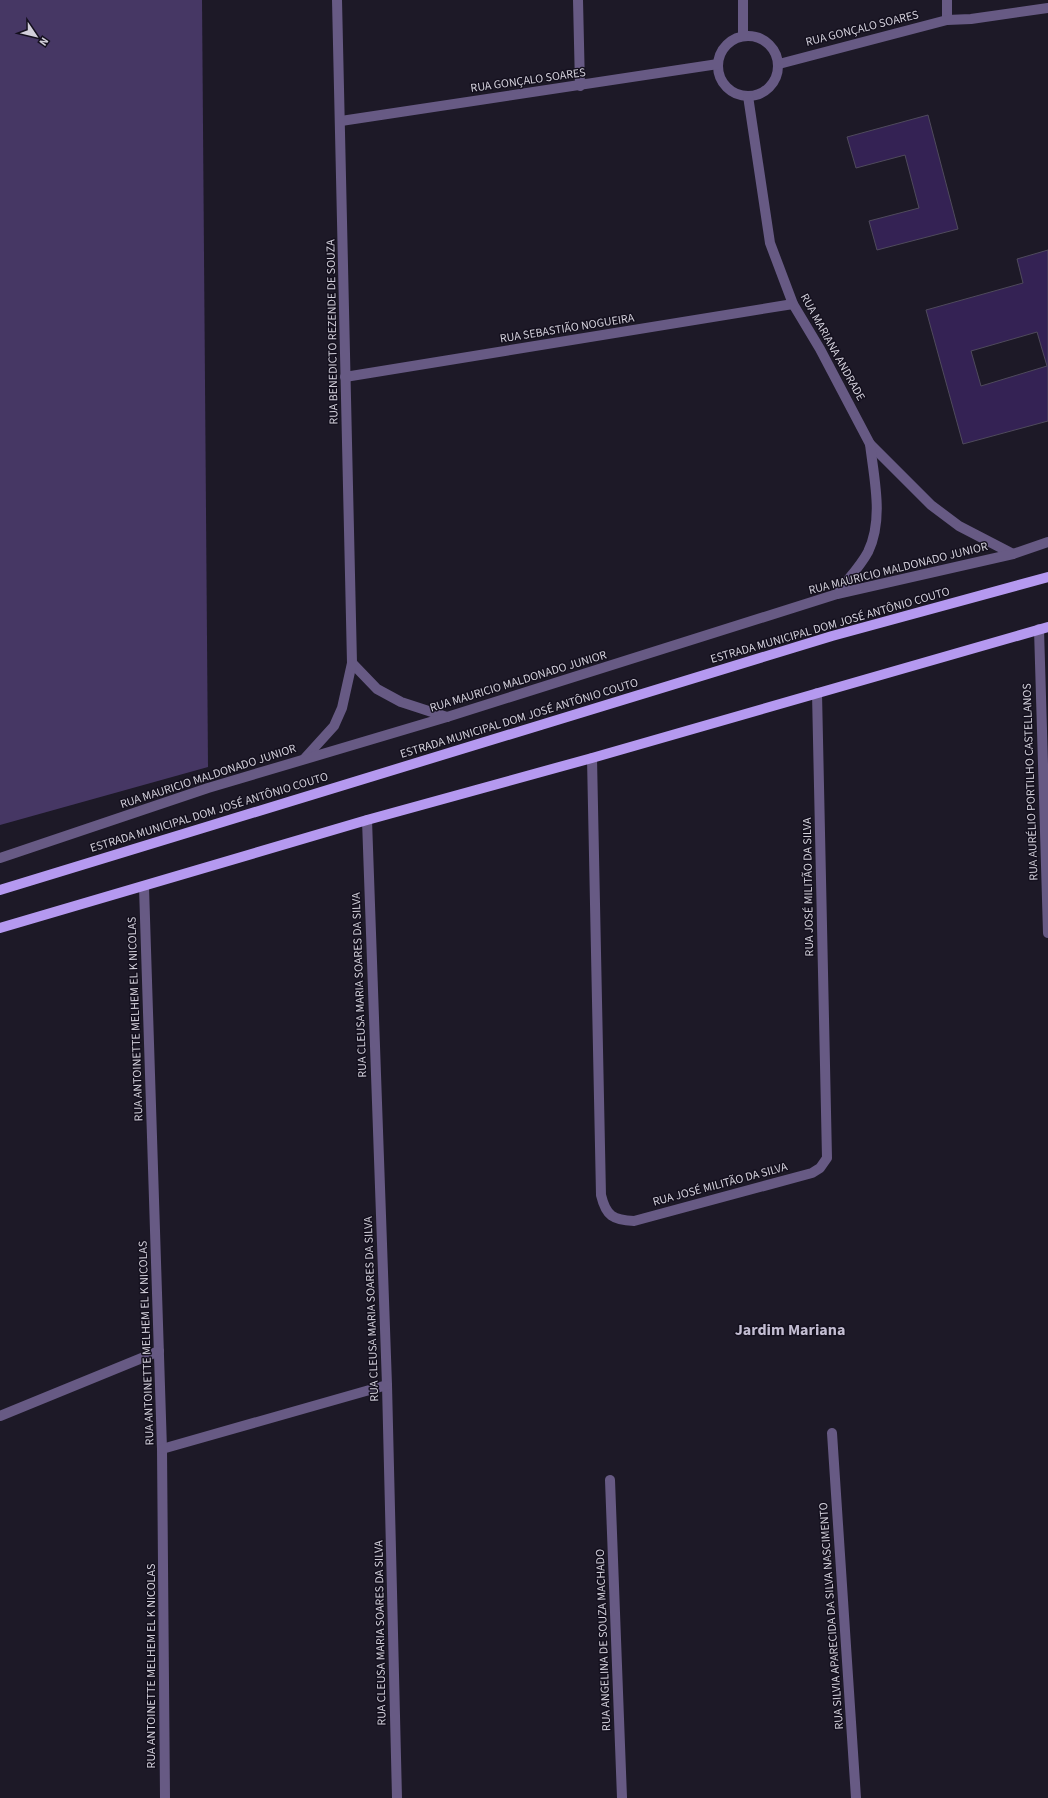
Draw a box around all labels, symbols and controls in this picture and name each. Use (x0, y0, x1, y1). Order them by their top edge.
street label: RUA GONÇALO SOARES (804, 6, 920, 51)
north arrow (16, 16, 56, 56)
text: N (36, 34, 52, 49)
street label: RUA GONÇALO SOARES (469, 64, 587, 97)
street label: RUA BENEDICTO REZENDE DE SOUZA (322, 239, 343, 425)
street label: RUA MARIANA ANDRADE (796, 290, 869, 404)
street label: RUA SEBASTIÃO NOGUEIRA (499, 309, 636, 348)
street label: RUA MAURICIO MALDONADO JUNIOR (807, 538, 990, 599)
street label: ESTRADA MUNICIPAL DOM JOSÉ ANTÔNIO COUTO (709, 583, 952, 668)
street label: RUA MAURICIO MALDONADO JUNIOR (428, 646, 609, 717)
street label: ESTRADA MUNICIPAL DOM JOSÉ ANTÔNIO COUTO (398, 674, 640, 763)
street label: RUA AURÉLIO PORTILHO CASTELLANOS (1019, 683, 1042, 881)
street label: RUA MAURICIO MALDONADO JUNIOR (118, 740, 298, 813)
street label: ESTRADA MUNICIPAL DOM JOSÉ ANTÔNIO COUTO (88, 768, 330, 857)
street label: RUA JOSÉ MILITÃO DA SILVA (799, 817, 818, 957)
street label: RUA CLEUSA MARIA SOARES DA SILVA (348, 892, 371, 1078)
street label: RUA ANTOINETTE MELHEM EL K NICOLAS (123, 916, 148, 1122)
street label: RUA JOSÉ MILITÃO DA SILVA (651, 1158, 790, 1211)
street label: RUA CLEUSA MARIA SOARES DA SILVA (360, 1216, 383, 1402)
street label: RUA ANTOINETTE MELHEM EL K NICOLAS (134, 1240, 159, 1446)
district label: Jardim Mariana (735, 1319, 845, 1341)
street label: RUA SILVIA APARECIDA DA SILVA NASCIMENTO (815, 1502, 848, 1730)
street label: RUA CLEUSA MARIA SOARES DA SILVA (370, 1540, 391, 1726)
street label: RUA ANGELINA DE SOUZA MACHADO (592, 1549, 615, 1731)
street label: RUA ANTOINETTE MELHEM EL K NICOLAS (143, 1564, 160, 1768)

